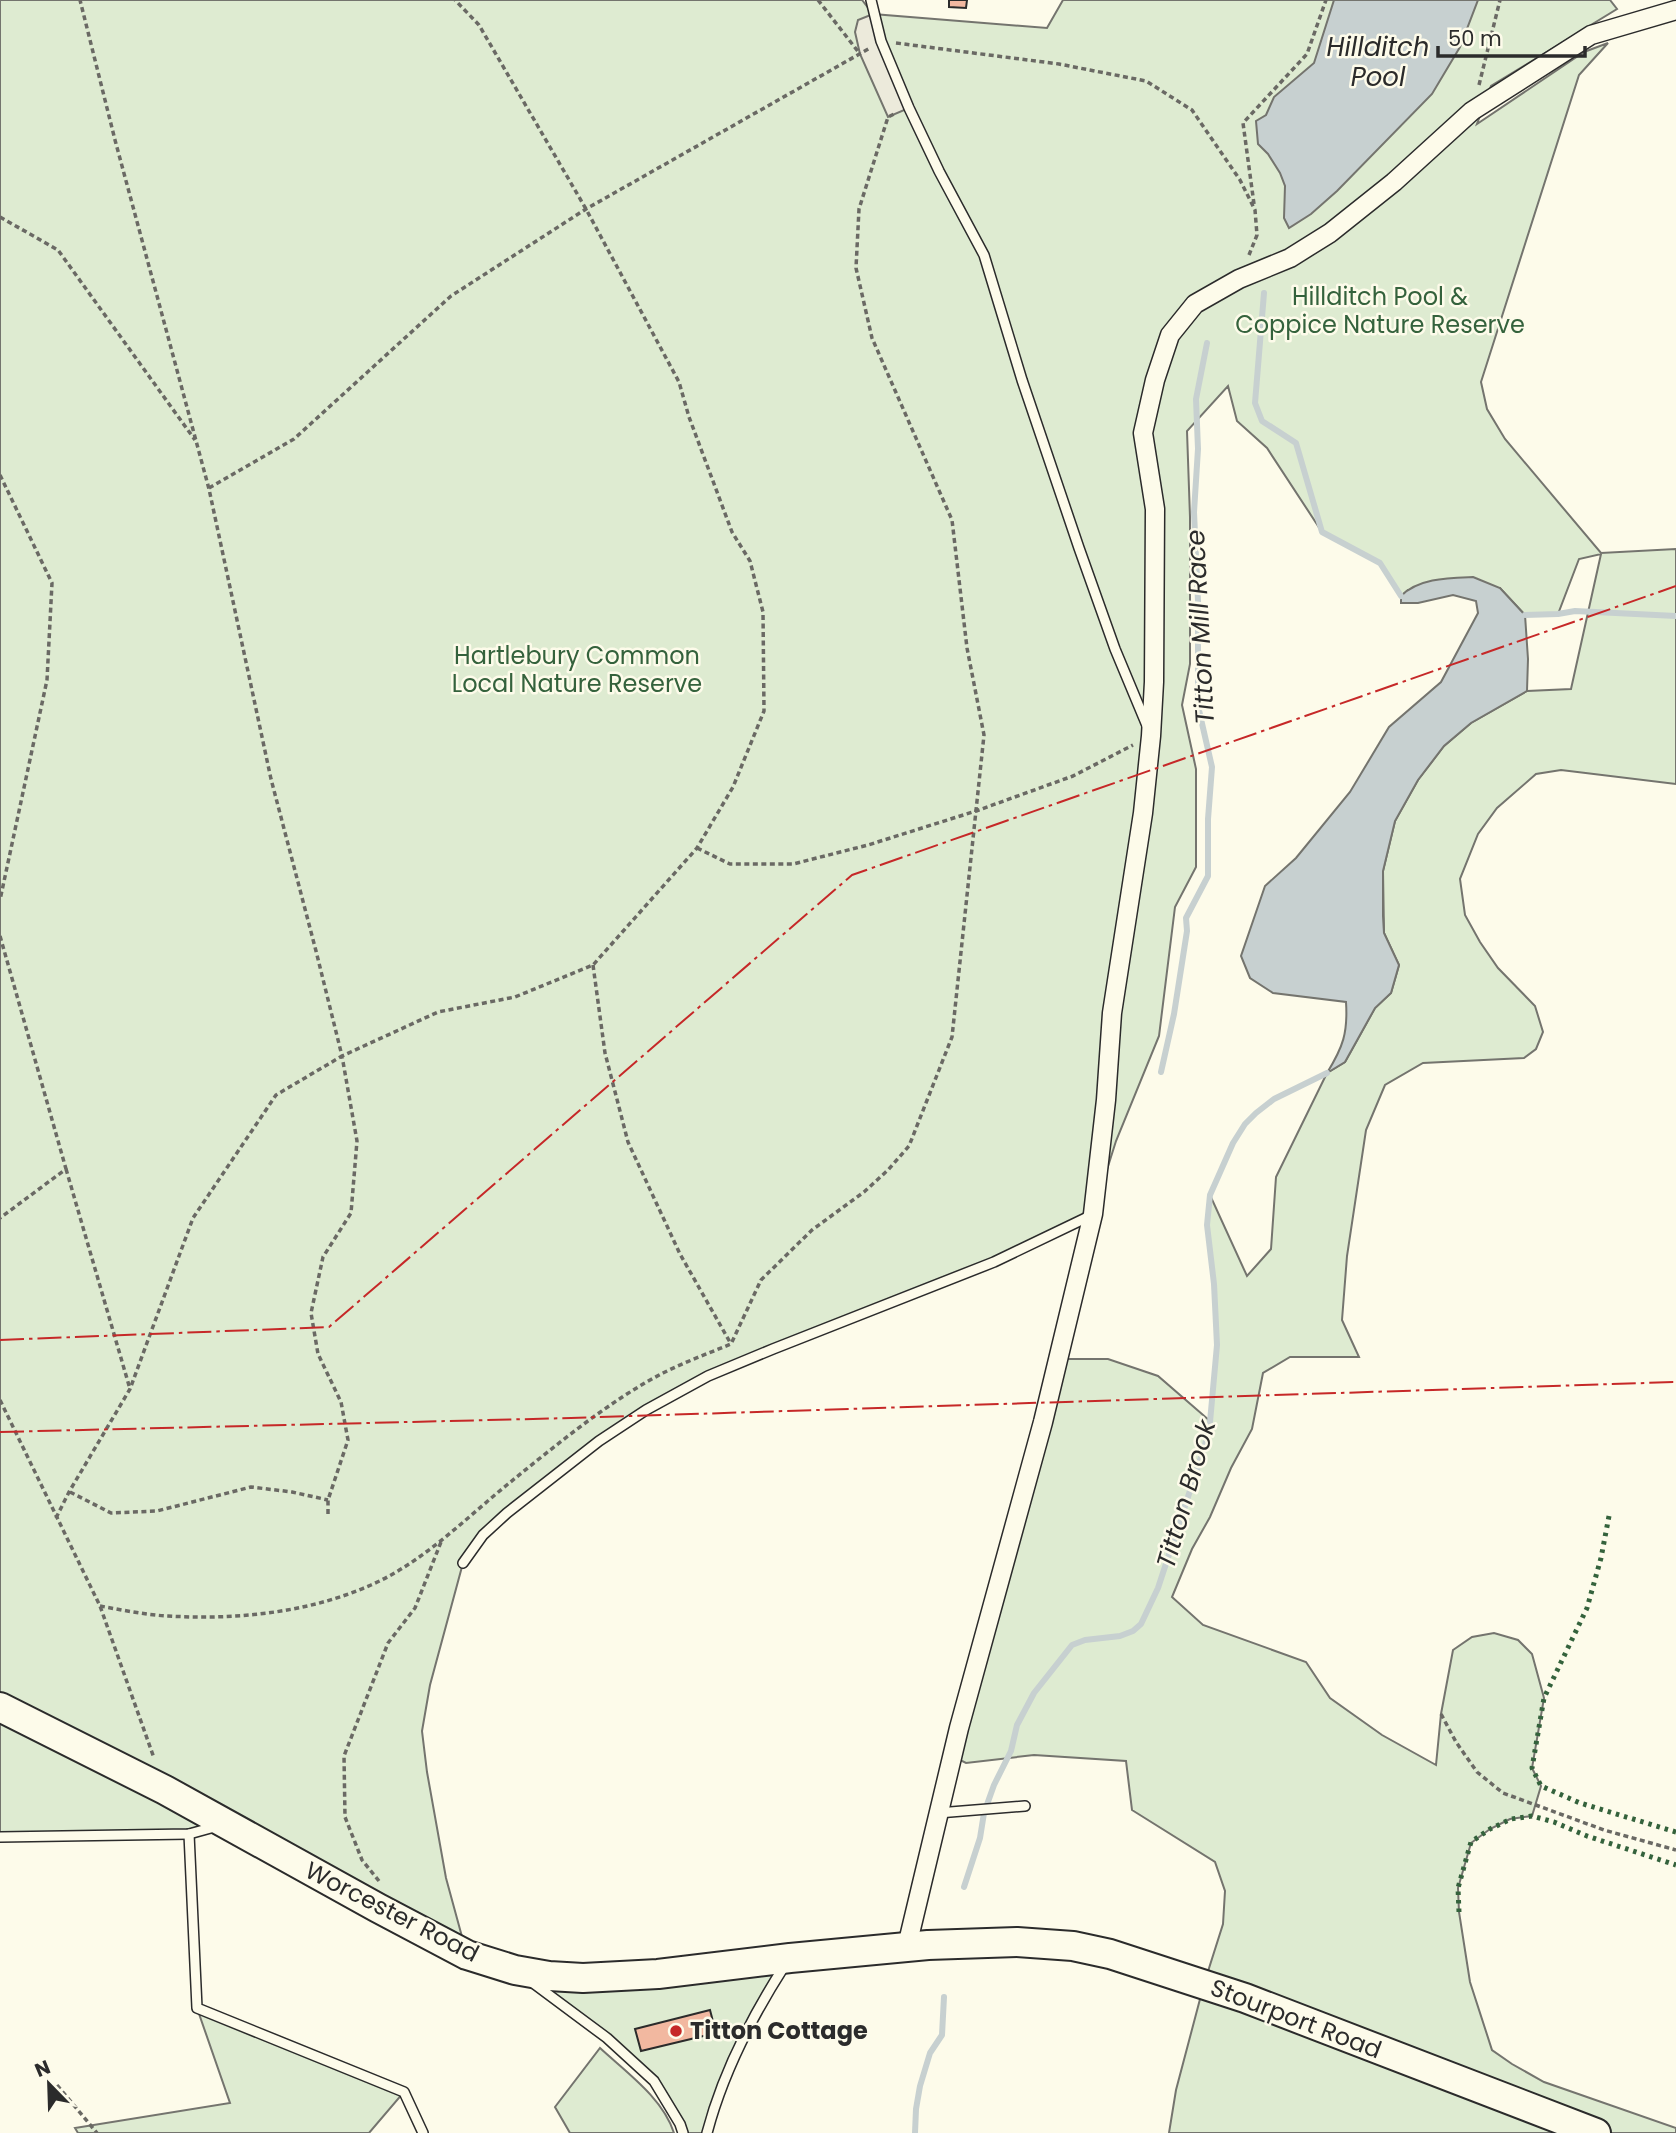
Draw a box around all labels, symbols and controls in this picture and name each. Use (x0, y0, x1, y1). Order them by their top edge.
scale bar (1438, 14, 1585, 58)
text: 50 m (1448, 24, 1502, 53)
water label: Hillditch Pool (1326, 29, 1430, 95)
park label: Hillditch Pool & Coppice Nature Reserve (1235, 280, 1525, 341)
water label: Titton Mill Race (1177, 529, 1223, 725)
park label: Hartlebury Common Local Nature Reserve (452, 639, 702, 700)
water label: Titton Brook (1148, 1414, 1225, 1572)
street label: Worcester Road (300, 1853, 485, 1970)
street label: Stourport Road (1206, 1971, 1386, 2066)
place label: Titton Cottage (690, 2014, 868, 2047)
marker: Titton Cottage (668, 2023, 684, 2039)
north arrow (14, 2049, 84, 2119)
text: N (31, 2054, 54, 2084)

